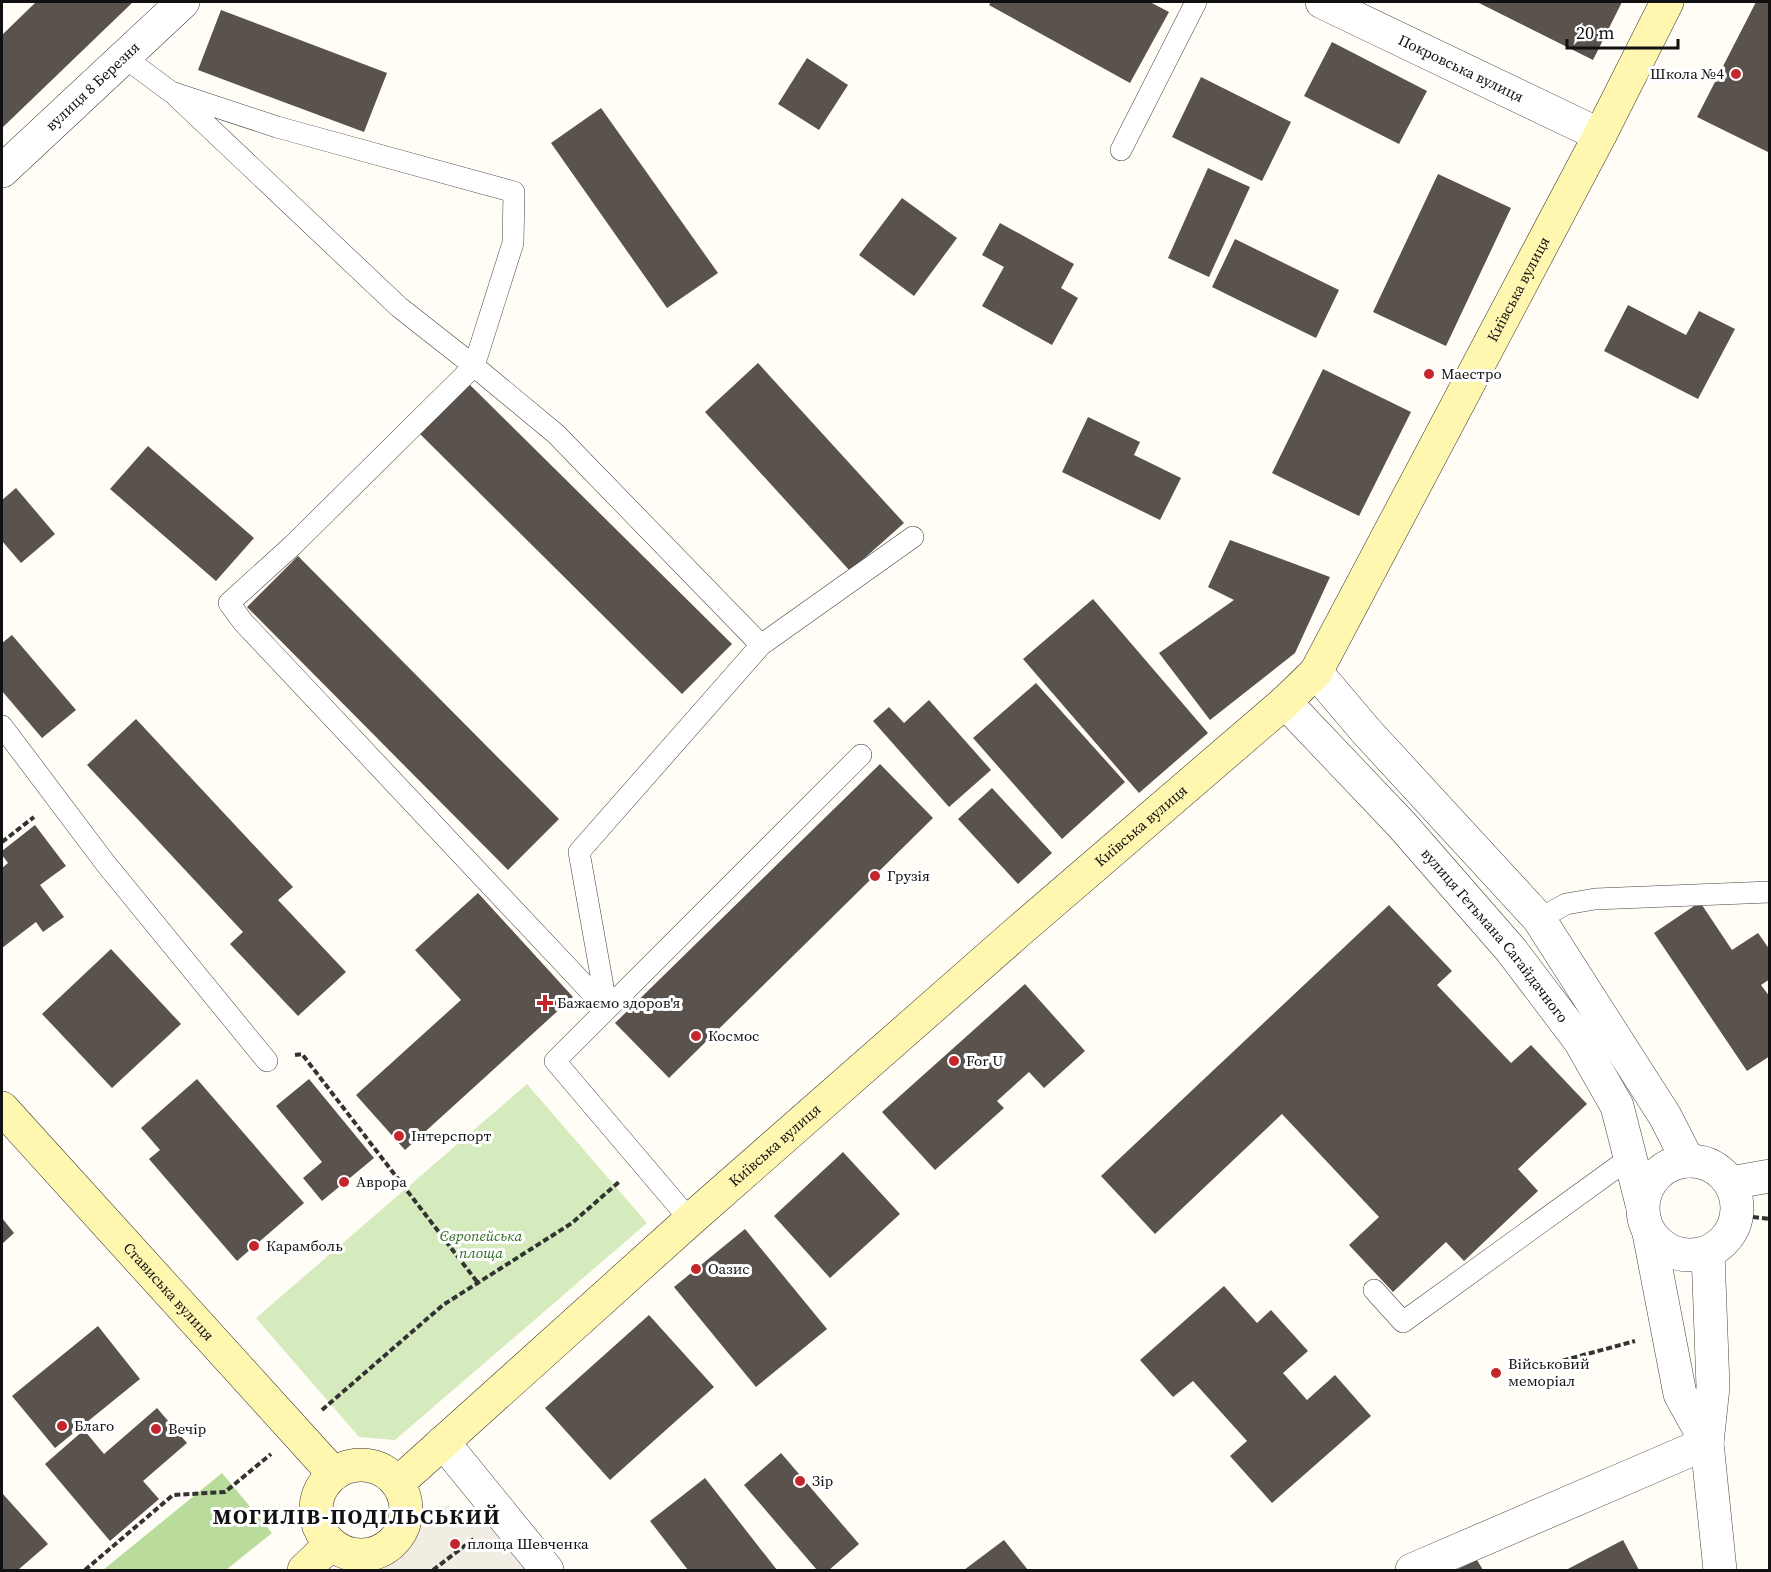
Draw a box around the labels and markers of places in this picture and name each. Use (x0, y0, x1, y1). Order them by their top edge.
place label: Школа №4 (1650, 63, 1724, 84)
marker: Школа №4 (1729, 67, 1743, 81)
place label: Маестро (1441, 363, 1502, 384)
marker: Маестро (1422, 367, 1436, 381)
place label: Грузія (887, 865, 930, 886)
marker: Грузія (868, 869, 882, 883)
place label: Бажаємо здоров'я (557, 992, 681, 1013)
marker: Бажаємо здоров'я (538, 996, 552, 1010)
place label: Космос (708, 1025, 759, 1046)
marker: Космос (689, 1029, 703, 1043)
place label: For U (966, 1050, 1003, 1071)
marker: For U (947, 1054, 961, 1068)
place label: Інтерспорт (411, 1125, 491, 1146)
marker: Інтерспорт (392, 1129, 406, 1143)
place label: Аврора (356, 1171, 407, 1192)
marker: Аврора (337, 1175, 351, 1189)
place label: Карамболь (266, 1235, 343, 1256)
marker: Карамболь (247, 1239, 261, 1253)
place label: Оазис (708, 1258, 750, 1279)
marker: Оазис (689, 1262, 703, 1276)
place label: Військовий меморіал (1508, 1353, 1590, 1391)
marker: Військовий меморіал (1489, 1366, 1503, 1380)
place label: Благо (74, 1415, 114, 1436)
place label: Вечір (168, 1418, 207, 1439)
marker: Благо (55, 1419, 69, 1433)
marker: Вечір (149, 1422, 163, 1436)
place label: Зір (812, 1470, 834, 1491)
marker: Зір (793, 1474, 807, 1488)
place label: площа Шевченка (467, 1533, 589, 1554)
marker: площа Шевченка (448, 1537, 462, 1551)

